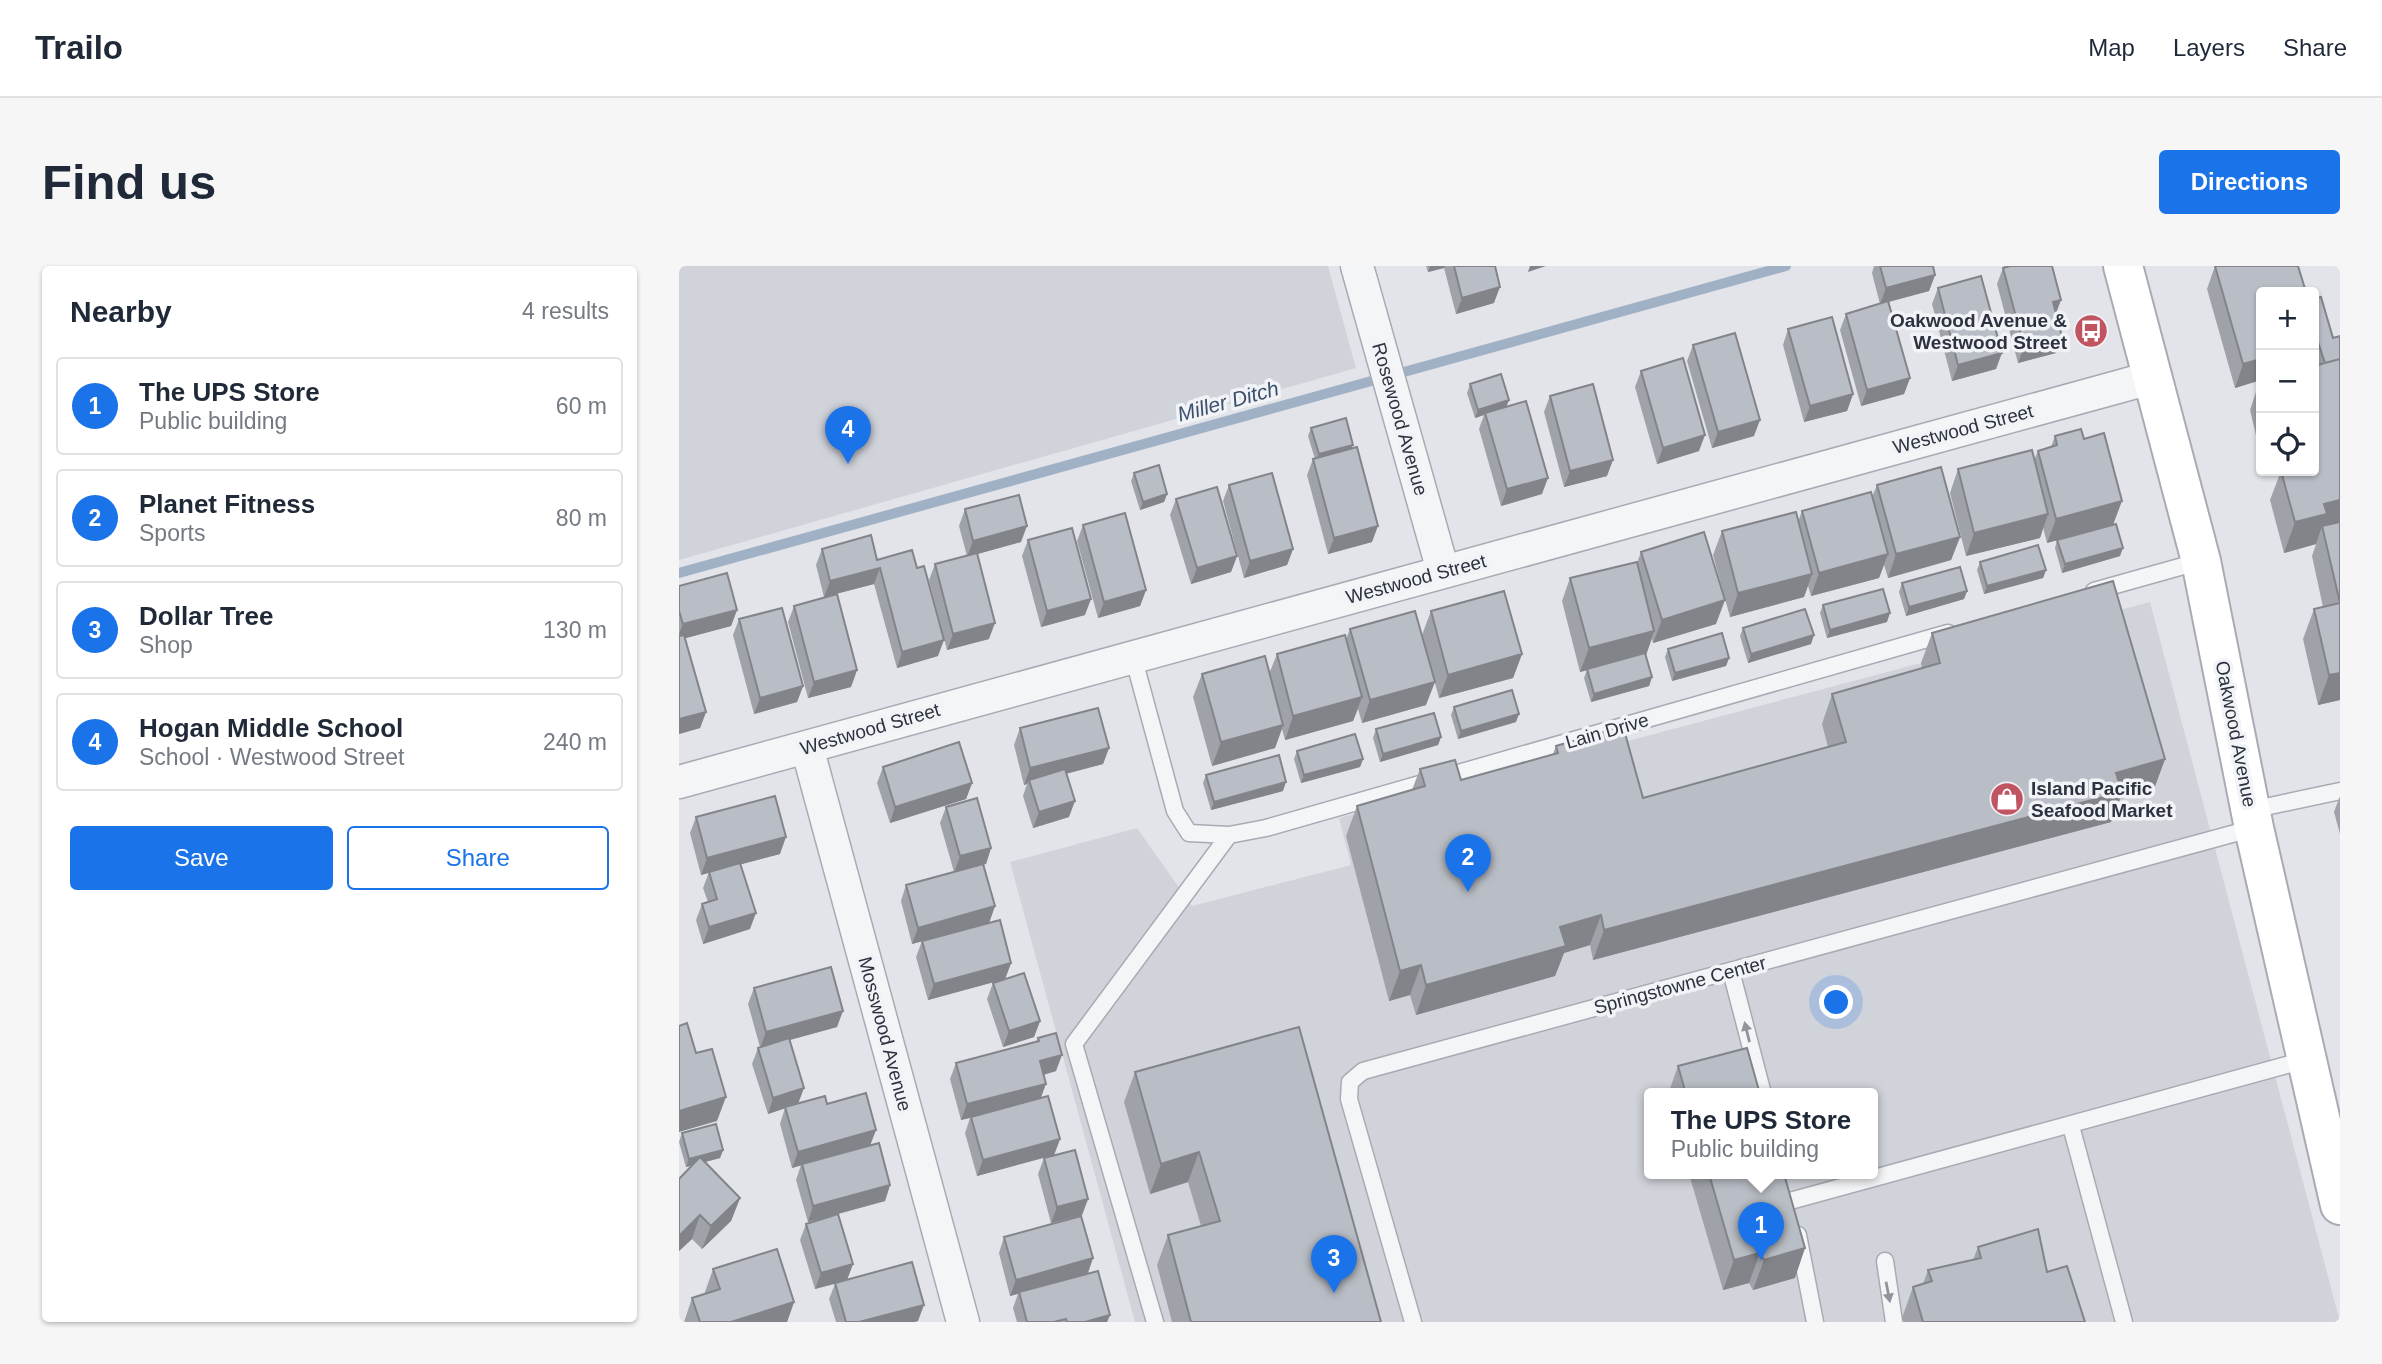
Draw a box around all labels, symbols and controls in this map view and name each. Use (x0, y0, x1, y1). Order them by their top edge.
text: Trailo (35, 29, 123, 66)
text: Map (2088, 34, 2135, 61)
text: Layers (2173, 34, 2245, 61)
text: Share (2283, 34, 2347, 61)
button: Directions (2159, 150, 2340, 214)
text: Find us (42, 155, 216, 209)
map controls (2256, 287, 2319, 476)
button: + (2256, 287, 2319, 350)
text: Nearby (70, 295, 172, 328)
text: 4 results (522, 298, 609, 324)
place label: Oakwood Avenue & Westwood Street (1890, 310, 2068, 353)
bus stop icon: Oakwood Avenue & Westwood Street (2072, 312, 2110, 350)
street label: Rosewood Avenue (1368, 340, 1432, 498)
button: − (2256, 350, 2319, 413)
water label: Miller Ditch (1175, 376, 1281, 426)
text: The UPS Store (139, 377, 320, 407)
text: 1 (89, 393, 101, 419)
text: 60 m (556, 393, 607, 419)
street label: Westwood Street (1891, 400, 2036, 458)
pin: 4 (825, 406, 871, 464)
text: Public building (139, 408, 287, 434)
button: locate (2256, 413, 2319, 476)
text: Planet Fitness (139, 489, 315, 519)
text: 2 (89, 505, 101, 531)
text: 80 m (556, 505, 607, 531)
text: Sports (139, 520, 205, 546)
street label: Westwood Street (1344, 550, 1489, 608)
text: Dollar Tree (139, 601, 273, 631)
text: 3 (89, 617, 101, 643)
text: 130 m (543, 617, 607, 643)
text: Shop (139, 632, 193, 658)
street label: Oakwood Avenue (2212, 659, 2260, 809)
street label: Westwood Street (798, 699, 943, 759)
street label: Lain Drive (1563, 709, 1651, 753)
text: Hogan Middle School (139, 713, 403, 743)
text: 4 (89, 729, 101, 755)
text: 240 m (543, 729, 607, 755)
text: School · Westwood Street (139, 744, 404, 770)
place label: Island Pacific Seafood Market (2031, 778, 2173, 821)
shop icon: Island Pacific Seafood Market (1988, 780, 2026, 818)
button: Save (70, 826, 333, 890)
button: Share (347, 826, 609, 890)
pin: 2 (1445, 834, 1491, 892)
street label: Springstowne Center (1592, 952, 1769, 1018)
street label: Mosswood Avenue (854, 954, 916, 1114)
your location (1819, 985, 1853, 1019)
one-way arrow (1741, 1021, 1752, 1043)
popup (1644, 1088, 1878, 1179)
text: The UPS Store (1671, 1105, 1851, 1135)
text: Public building (1671, 1136, 1819, 1162)
pin: 1 (1738, 1202, 1784, 1260)
pin: 3 (1311, 1235, 1357, 1293)
one-way arrow (1882, 1281, 1893, 1303)

